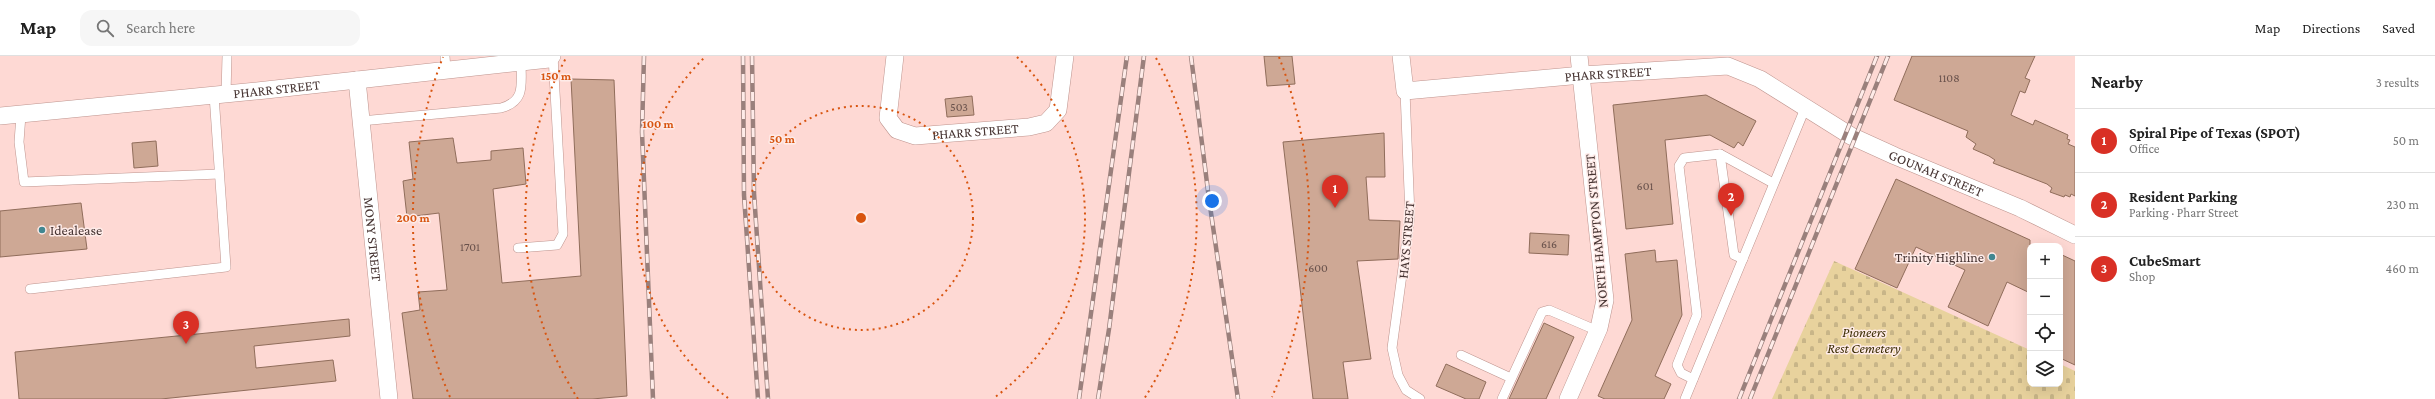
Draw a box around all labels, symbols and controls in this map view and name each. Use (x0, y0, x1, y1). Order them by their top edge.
search box (80, 10, 360, 46)
text: Map (20, 17, 56, 38)
icon: search (94, 17, 116, 39)
text: Search here (126, 20, 195, 36)
text: Map (2255, 20, 2280, 36)
text: Directions (2302, 20, 2360, 36)
text: Saved (2382, 20, 2415, 36)
street label: PHARR STREET (1564, 63, 1652, 85)
text: 150 m (541, 69, 572, 83)
house number: 1108 (1938, 71, 1960, 85)
text: Nearby (2091, 73, 2143, 92)
text: 3 results (2376, 75, 2419, 90)
street label: PHARR STREET (233, 76, 321, 101)
house number: 503 (950, 100, 968, 114)
text: 100 m (642, 117, 675, 131)
street label: PHARR STREET (931, 120, 1020, 143)
text: Spiral Pipe of Texas (SPOT) (2129, 125, 2301, 141)
text: 50 m (769, 132, 796, 146)
text: 1 (2102, 133, 2106, 148)
text: 50 m (2393, 133, 2419, 148)
text: Office (2129, 141, 2160, 156)
street label: GOUNAH STREET (1886, 146, 1986, 200)
street label: NORTH HAMPTON STREET (1581, 153, 1611, 309)
pin: 1 (1322, 175, 1348, 208)
house number: 601 (1637, 179, 1653, 193)
pin: 2 (1718, 183, 1744, 216)
text: Resident Parking (2129, 189, 2237, 205)
your location (1202, 191, 1222, 211)
street label: MONY STREET (361, 196, 385, 283)
text: 2 (2101, 197, 2107, 212)
text: 230 m (2386, 197, 2419, 212)
street label: HAYS STREET (1395, 200, 1417, 279)
text: Parking · Pharr Street (2129, 205, 2238, 220)
text: 200 m (396, 211, 430, 225)
centre of rings (854, 211, 868, 225)
place label: Idealease (50, 222, 102, 238)
marker: Idealease (37, 225, 47, 235)
house number: 616 (1541, 237, 1557, 251)
house number: 1701 (460, 240, 480, 254)
map controls (2027, 243, 2063, 387)
button: + (2027, 243, 2063, 279)
place label: Trinity Highline (1895, 249, 1984, 265)
marker: Trinity Highline (1987, 252, 1997, 262)
text: CubeSmart (2129, 253, 2201, 269)
house number: 600 (1308, 261, 1328, 275)
text: 3 (2101, 261, 2107, 276)
text: 460 m (2386, 261, 2419, 276)
text: Shop (2129, 269, 2155, 284)
button: − (2027, 279, 2063, 315)
pin: 3 (173, 311, 199, 344)
button: locate (2027, 315, 2063, 351)
park label: Pioneers Rest Cemetery (1827, 324, 1901, 356)
button: layers (2027, 351, 2063, 387)

